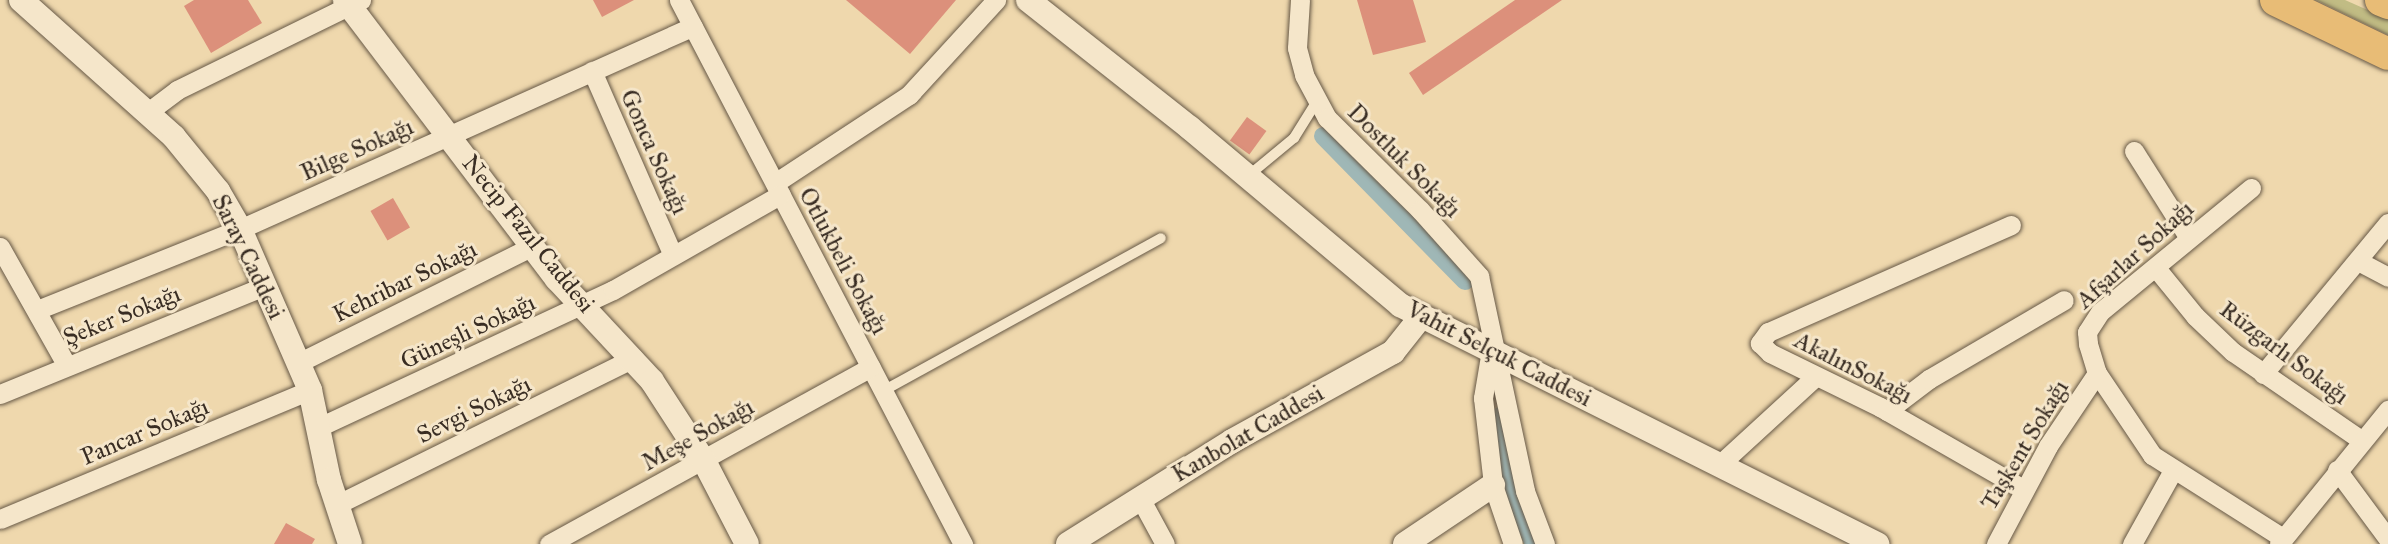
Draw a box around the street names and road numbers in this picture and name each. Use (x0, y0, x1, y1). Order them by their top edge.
street label: Gonca Sokağı (614, 85, 694, 219)
street label: Dostluk Sokağı (1341, 98, 1467, 224)
street label: Bilge Sokağı (296, 112, 418, 188)
street label: Necip Fazıl Caddesi (456, 149, 600, 319)
street label: Otlukbeli Sokağı (792, 183, 894, 339)
street label: Saray Caddesi (205, 190, 291, 324)
street label: Afşarlar Sokağı (2070, 195, 2200, 315)
street label: Kehribar Sokağı (328, 235, 482, 329)
street label: Şeker Sokağı (59, 279, 185, 353)
street label: Güneşli Sokağı (396, 288, 540, 376)
street label: Vahit Selçuk Caddesi (1402, 295, 1596, 413)
street label: Rüzgarlı Sokağı (2214, 295, 2354, 411)
street label: AkalınSokağı (1789, 326, 1917, 410)
street label: Sevgi Sokağı (412, 370, 536, 450)
street label: Taşkent Sokağı (1975, 375, 2075, 515)
street label: Kanbolat Caddesi (1167, 379, 1329, 489)
street label: Pancar Sokağı (77, 392, 213, 472)
street label: Meşe Sokağı (637, 392, 759, 478)

